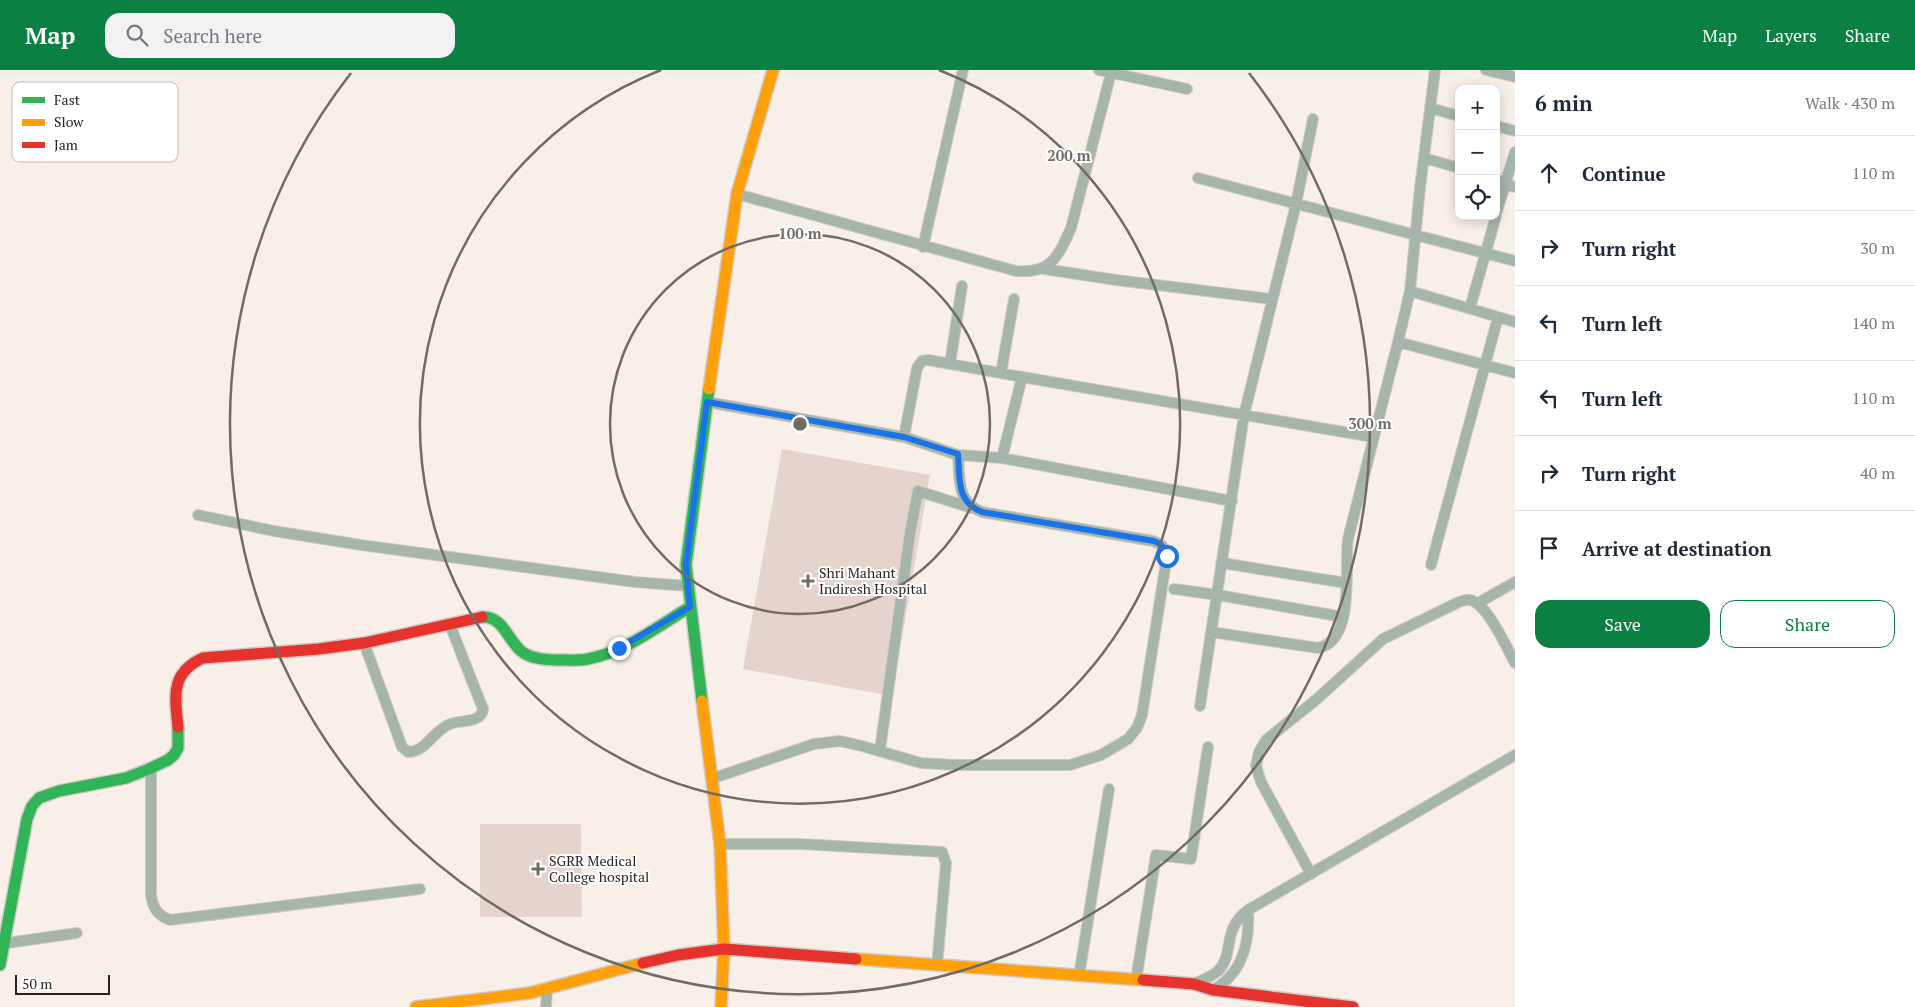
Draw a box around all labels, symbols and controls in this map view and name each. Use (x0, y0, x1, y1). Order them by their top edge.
search box (105, 13, 455, 58)
text: Map (25, 19, 75, 51)
icon: search (123, 21, 151, 49)
text: Search here (163, 23, 262, 48)
text: Map (1702, 23, 1737, 47)
text: Layers (1765, 23, 1817, 47)
text: Share (1845, 23, 1890, 47)
legend (12, 82, 178, 162)
map controls (1455, 85, 1500, 220)
button: + (1455, 85, 1500, 130)
text: 6 min (1535, 89, 1592, 117)
text: Fast (54, 90, 81, 109)
text: Walk · 430 m (1805, 92, 1895, 114)
text: Slow (54, 112, 84, 131)
button: − (1455, 130, 1500, 175)
text: Jam (54, 135, 78, 154)
text: 200 m (1047, 145, 1091, 165)
icon: ahead (1535, 159, 1563, 187)
text: Continue (1582, 161, 1666, 186)
text: 110 m (1852, 162, 1895, 184)
button: locate (1455, 175, 1500, 220)
text: 100 m (778, 223, 822, 243)
icon: right (1535, 234, 1563, 262)
text: Turn right (1582, 236, 1676, 261)
text: 30 m (1860, 237, 1895, 259)
icon: left (1535, 309, 1563, 337)
text: Turn left (1582, 311, 1663, 336)
text: 140 m (1852, 312, 1895, 334)
icon: left (1535, 384, 1563, 412)
text: Turn left (1582, 386, 1663, 411)
text: 110 m (1852, 387, 1895, 409)
text: 300 m (1348, 413, 1392, 433)
centre of rings (791, 415, 809, 433)
icon: right (1535, 459, 1563, 487)
text: Turn right (1582, 461, 1676, 486)
text: 40 m (1860, 462, 1895, 484)
icon: arrive (1535, 534, 1563, 562)
text: Arrive at destination (1582, 536, 1771, 561)
route start (1156, 545, 1179, 568)
place label: Shri Mahant Indiresh Hospital (819, 563, 927, 598)
marker: Shri Mahant Indiresh Hospital (801, 574, 815, 588)
button: Save (1535, 600, 1710, 648)
button: Share (1720, 600, 1895, 648)
route end (608, 637, 631, 660)
place label: SGRR Medical College hospital (549, 851, 649, 886)
marker: SGRR Medical College hospital (531, 862, 545, 876)
scale bar (15, 972, 110, 995)
text: 50 m (22, 974, 52, 993)

